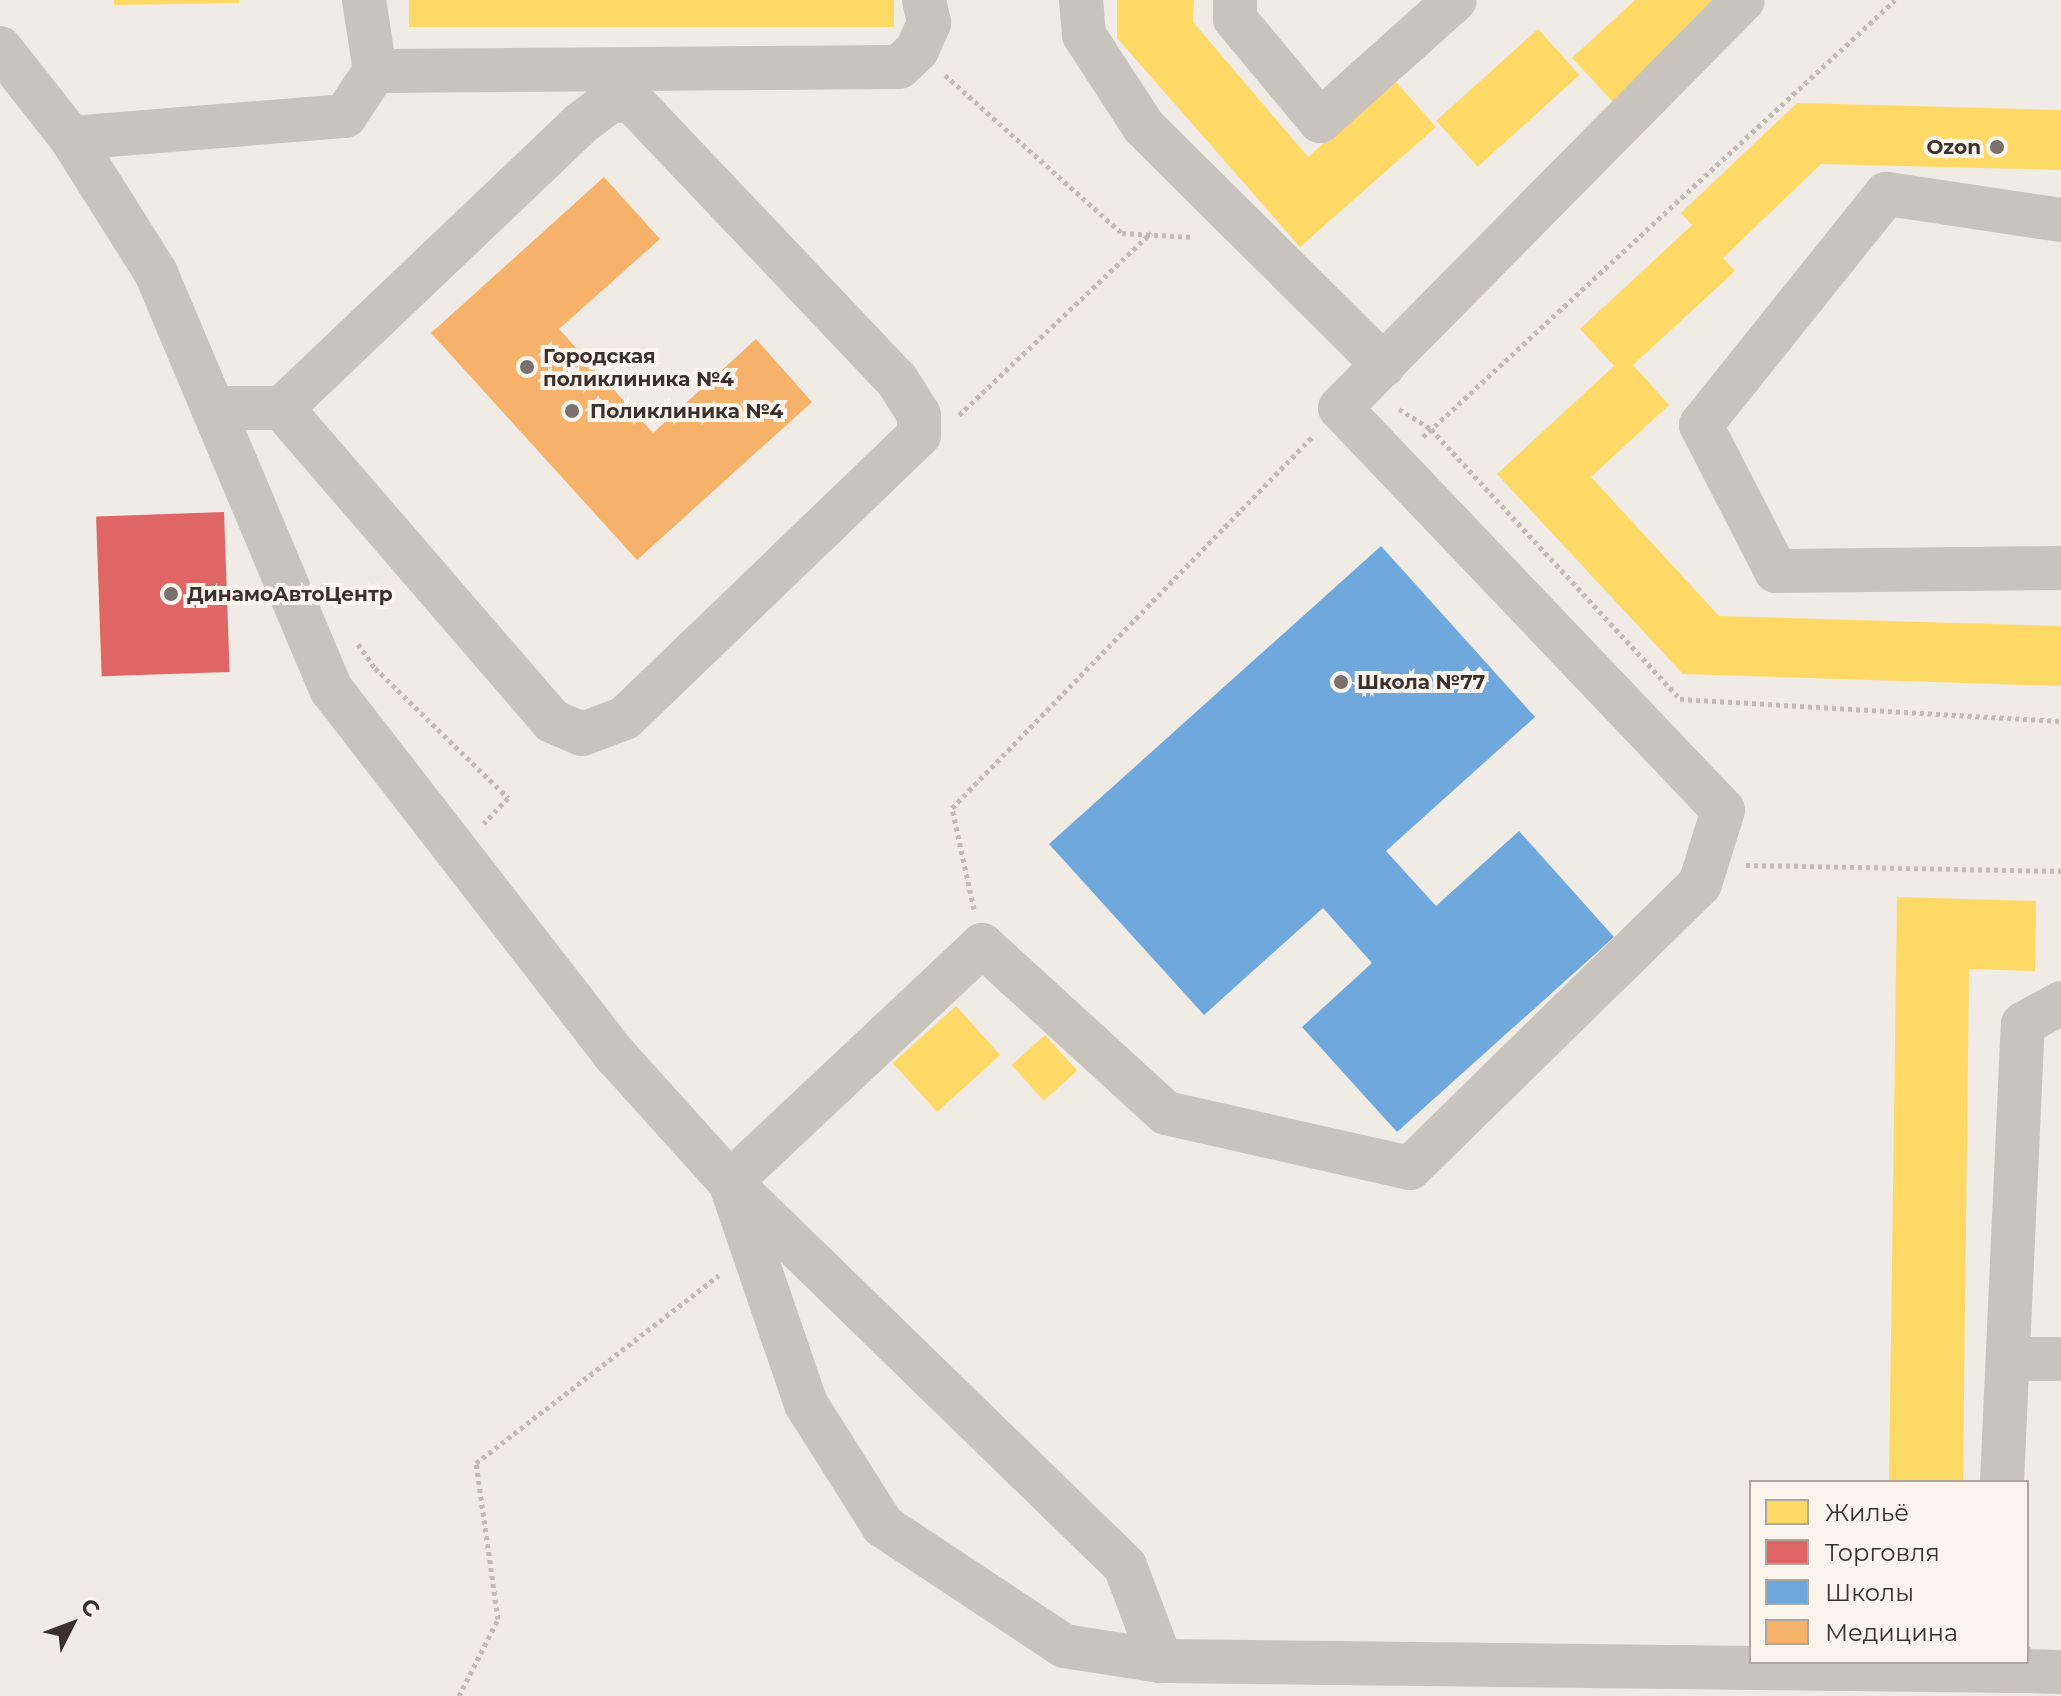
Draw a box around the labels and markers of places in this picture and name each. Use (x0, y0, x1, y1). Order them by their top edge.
place label: Ozon (1926, 135, 1981, 159)
marker: Ozon (1988, 138, 2006, 156)
place label: Городская поликлиника №4 (543, 344, 734, 391)
marker: Городская поликлиника №4 (518, 358, 536, 376)
place label: Поликлиника №4 (590, 399, 783, 423)
marker: Поликлиника №4 (561, 400, 583, 422)
place label: ДинамоАвтоЦентр (187, 582, 393, 606)
marker: ДинамоАвтоЦентр (162, 585, 180, 603)
place label: Школа №77 (1357, 670, 1485, 694)
marker: Школа №77 (1332, 673, 1350, 691)

